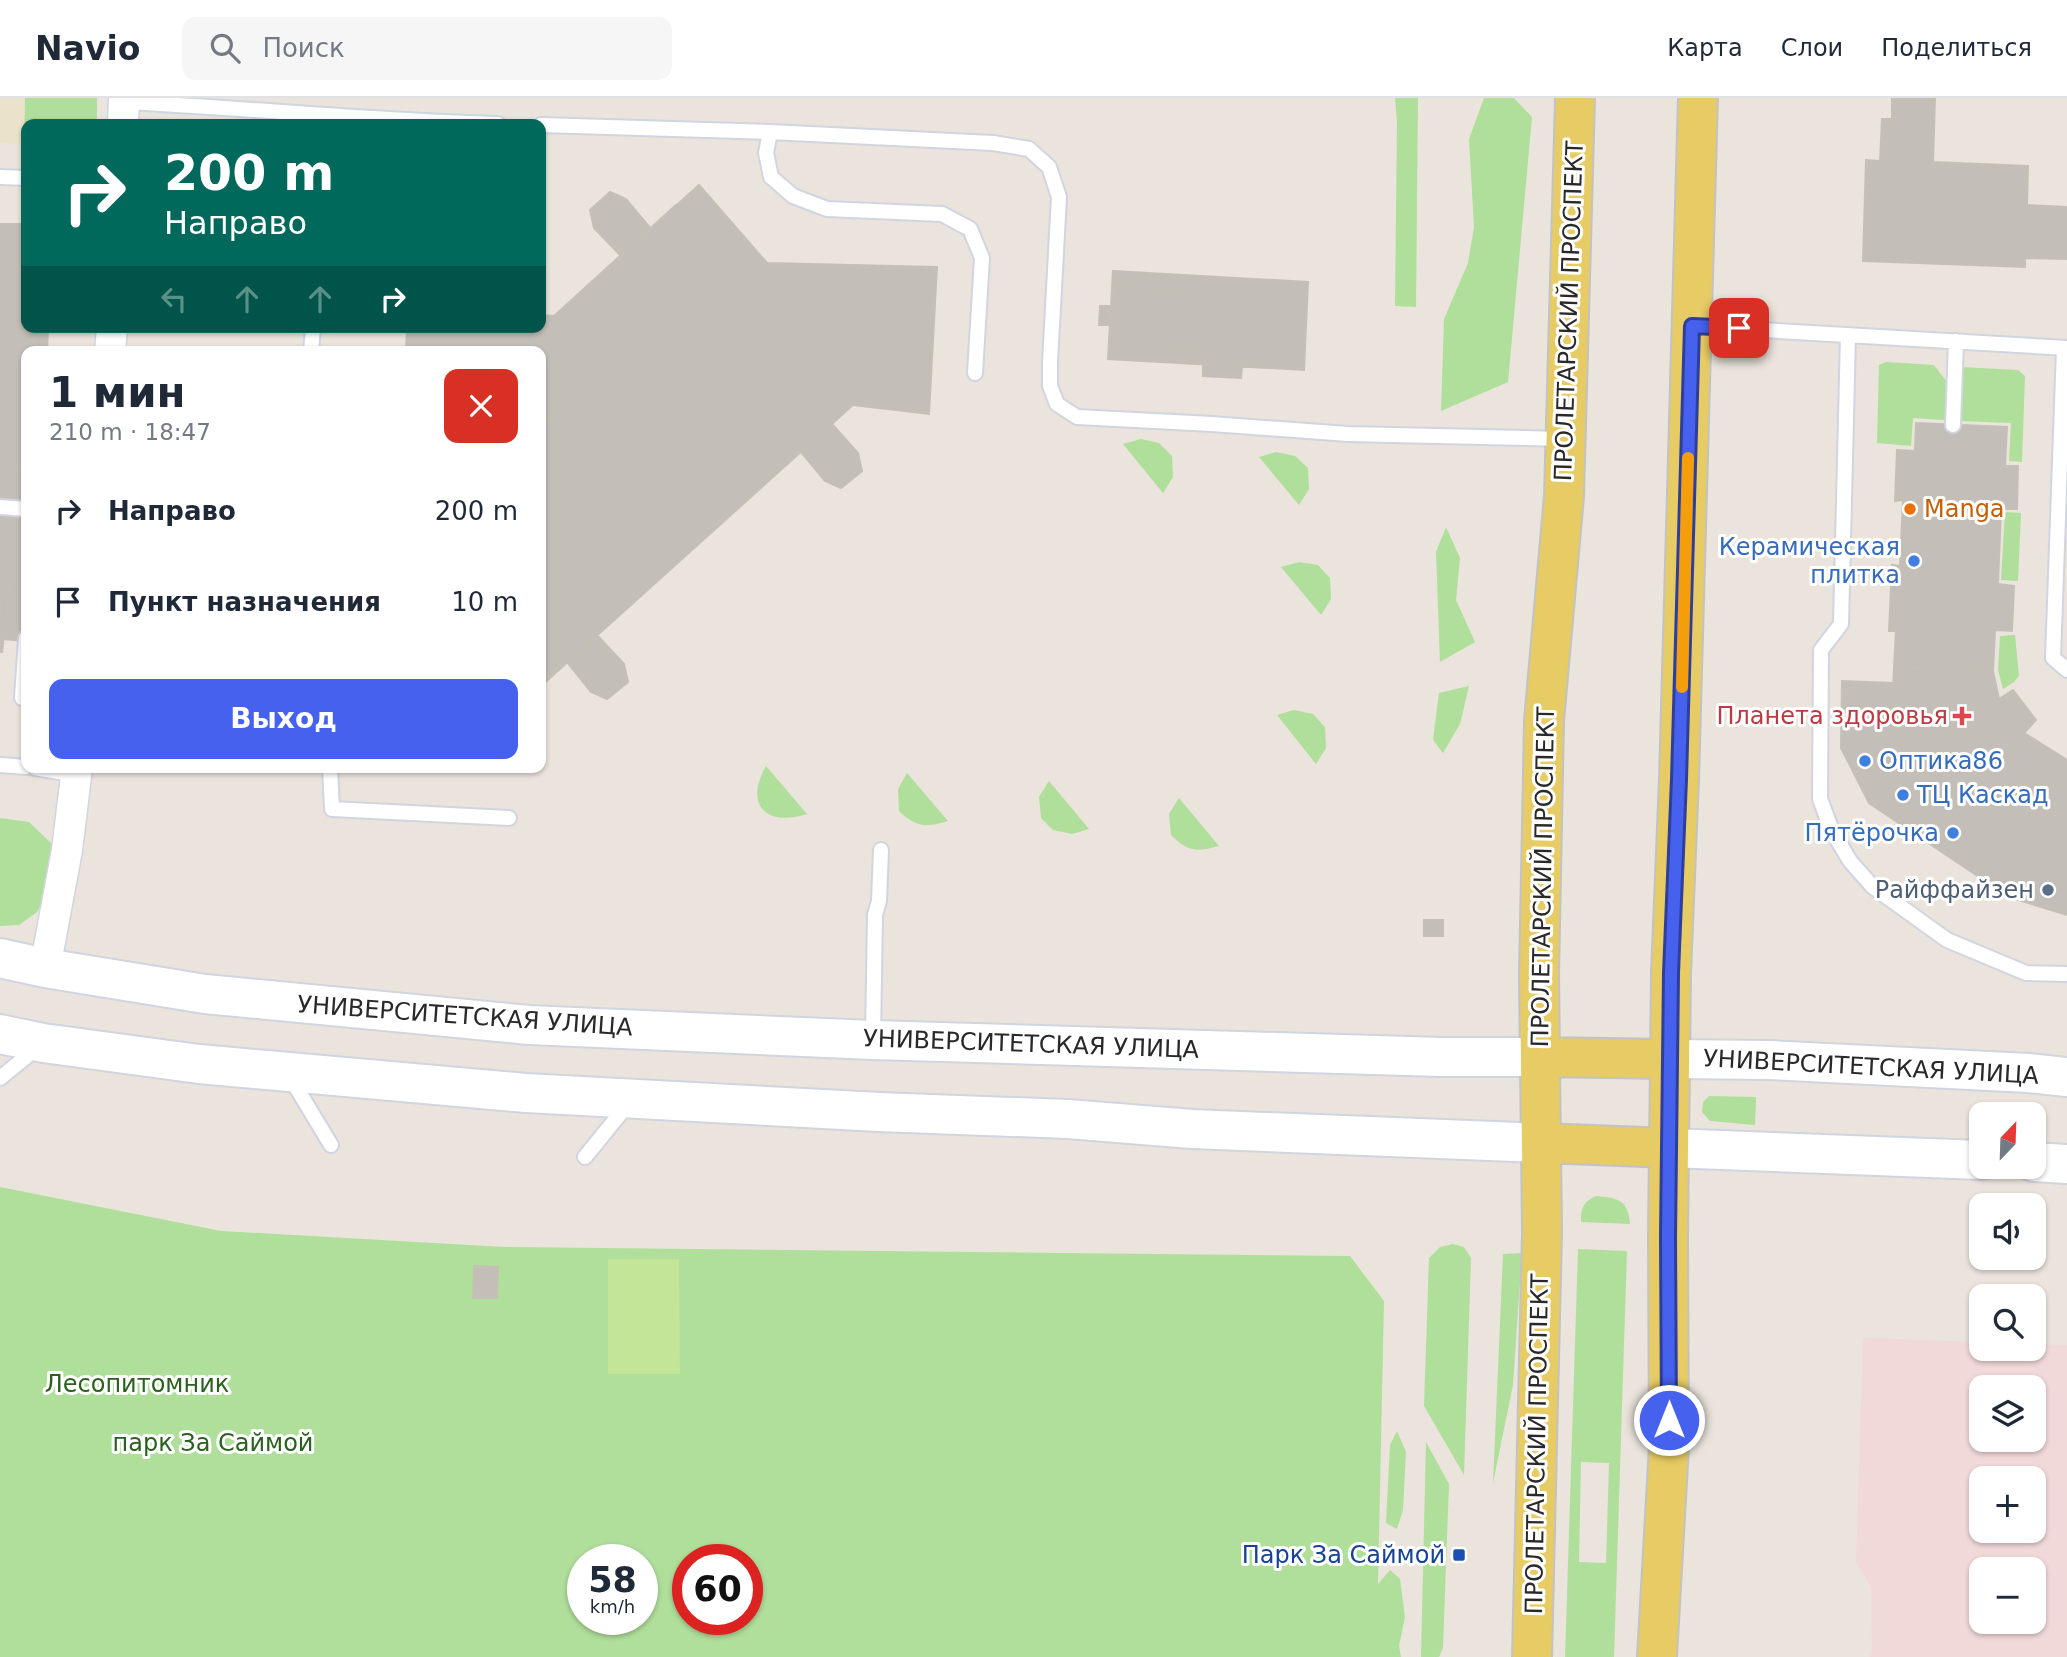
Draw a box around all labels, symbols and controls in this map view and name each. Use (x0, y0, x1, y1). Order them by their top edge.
search box (182, 17, 672, 80)
text: Navio (35, 29, 140, 68)
icon: search (206, 29, 244, 67)
text: Поиск (262, 33, 345, 63)
text: Карта (1667, 34, 1743, 62)
text: Слои (1781, 34, 1843, 62)
text: Поделиться (1881, 34, 2032, 62)
street label: ПРОЛЕТАРСКИЙ ПРОСПЕКТ (1548, 140, 1589, 482)
text: 200 m (164, 145, 334, 202)
icon: right (49, 147, 140, 238)
text: Направо (164, 204, 307, 242)
icon: left (155, 280, 193, 318)
icon: ahead (228, 280, 266, 318)
icon: ahead (301, 280, 339, 318)
icon: right (374, 280, 412, 318)
pin (1709, 298, 1769, 358)
icon: arrive (1720, 309, 1758, 347)
text: 1 мин (49, 368, 186, 417)
button: close (444, 369, 518, 443)
text: 210 m · 18:47 (49, 419, 211, 445)
icon: right (49, 492, 87, 530)
place label: Manga (1924, 495, 2005, 523)
text: Направо (108, 496, 236, 526)
text: 200 m (435, 496, 518, 526)
marker: Manga (1902, 501, 1918, 517)
place label: Керамическая плитка (1719, 533, 1900, 589)
marker: Керамическая плитка (1906, 553, 1922, 569)
icon: arrive (49, 583, 87, 621)
text: Пункт назначения (108, 587, 381, 617)
text: 10 m (451, 587, 518, 617)
button: Выход (49, 679, 518, 759)
place label: Планета здоровья (1716, 702, 1948, 730)
street label: ПРОЛЕТАРСКИЙ ПРОСПЕКТ (1525, 706, 1560, 1048)
marker: Планета здоровья (1954, 708, 1970, 724)
place label: Оптика86 (1879, 747, 2003, 775)
marker: Оптика86 (1857, 753, 1873, 769)
place label: ТЦ Каскад (1916, 781, 2049, 809)
marker: ТЦ Каскад (1895, 787, 1911, 803)
place label: Пятёрочка (1804, 819, 1939, 847)
marker: Пятёрочка (1945, 825, 1961, 841)
place label: Райффайзен (1875, 876, 2034, 904)
marker: Райффайзен (2040, 882, 2056, 898)
street label: УНИВЕРСИТЕТСКАЯ УЛИЦА (296, 990, 634, 1042)
street label: УНИВЕРСИТЕТСКАЯ УЛИЦА (863, 1024, 1200, 1064)
street label: УНИВЕРСИТЕТСКАЯ УЛИЦА (1702, 1044, 2040, 1090)
north arrow (1969, 1102, 2046, 1180)
map controls (1969, 1102, 2046, 1634)
button: sound (1969, 1193, 2046, 1270)
street label: ПРОЛЕТАРСКИЙ ПРОСПЕКТ (1519, 1273, 1554, 1615)
button: search (1969, 1284, 2046, 1361)
park label: Лесопитомник (45, 1370, 229, 1398)
button: layers (1969, 1375, 2046, 1452)
position arrow (1632, 1383, 1706, 1457)
park label: парк За Саймой (113, 1429, 313, 1457)
button: + (1969, 1466, 2046, 1543)
place label: Парк За Саймой (1242, 1541, 1445, 1569)
speed limit sign: 60 (672, 1544, 763, 1635)
marker: Парк За Саймой (1451, 1547, 1467, 1563)
button: − (1969, 1557, 2046, 1634)
text: 58 (588, 1560, 637, 1600)
text: km/h (590, 1596, 635, 1617)

